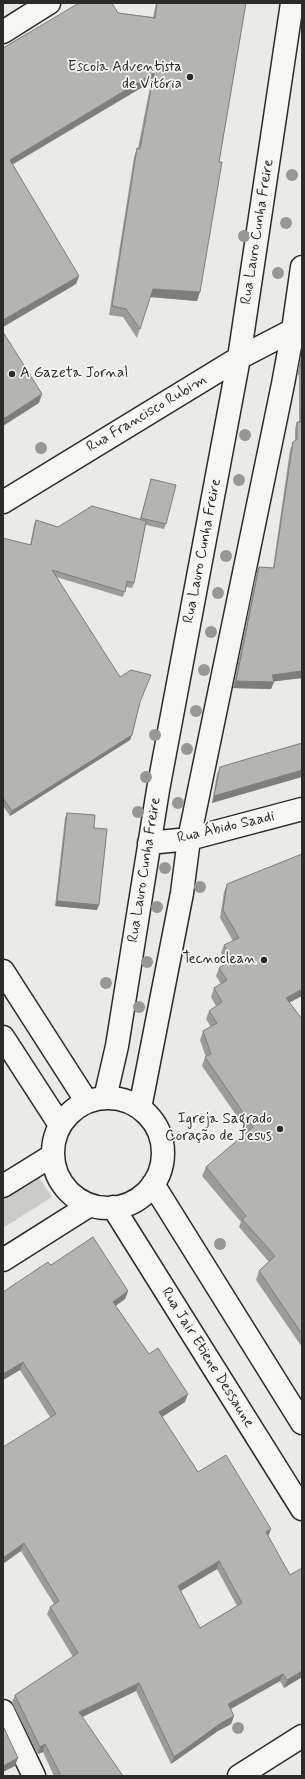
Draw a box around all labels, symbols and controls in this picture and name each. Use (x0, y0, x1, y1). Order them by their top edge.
place label: Escola Adventista de Vitória (68, 59, 182, 94)
marker: Escola Adventista de Vitória (185, 72, 195, 82)
street label: Rua Lauro Cunha Freire (238, 158, 278, 306)
place label: A Gazeta Jornal (20, 365, 128, 383)
marker: A Gazeta Jornal (7, 369, 17, 379)
street label: Rua Francisco Rubim (84, 371, 210, 457)
street label: Rua Lauro Cunha Freire (180, 477, 226, 625)
street label: Rua Lauro Cunha Freire (125, 796, 165, 944)
street label: Rua Ábido Saadi (175, 808, 277, 848)
place label: Tecnoclean (182, 951, 256, 969)
marker: Tecnoclean (259, 955, 269, 965)
place label: Igreja Sagrado Coração de Jesus (165, 1111, 272, 1146)
marker: Igreja Sagrado Coração de Jesus (275, 1124, 285, 1134)
street label: Rua Jair Etiene Dessaune (156, 1285, 258, 1431)

